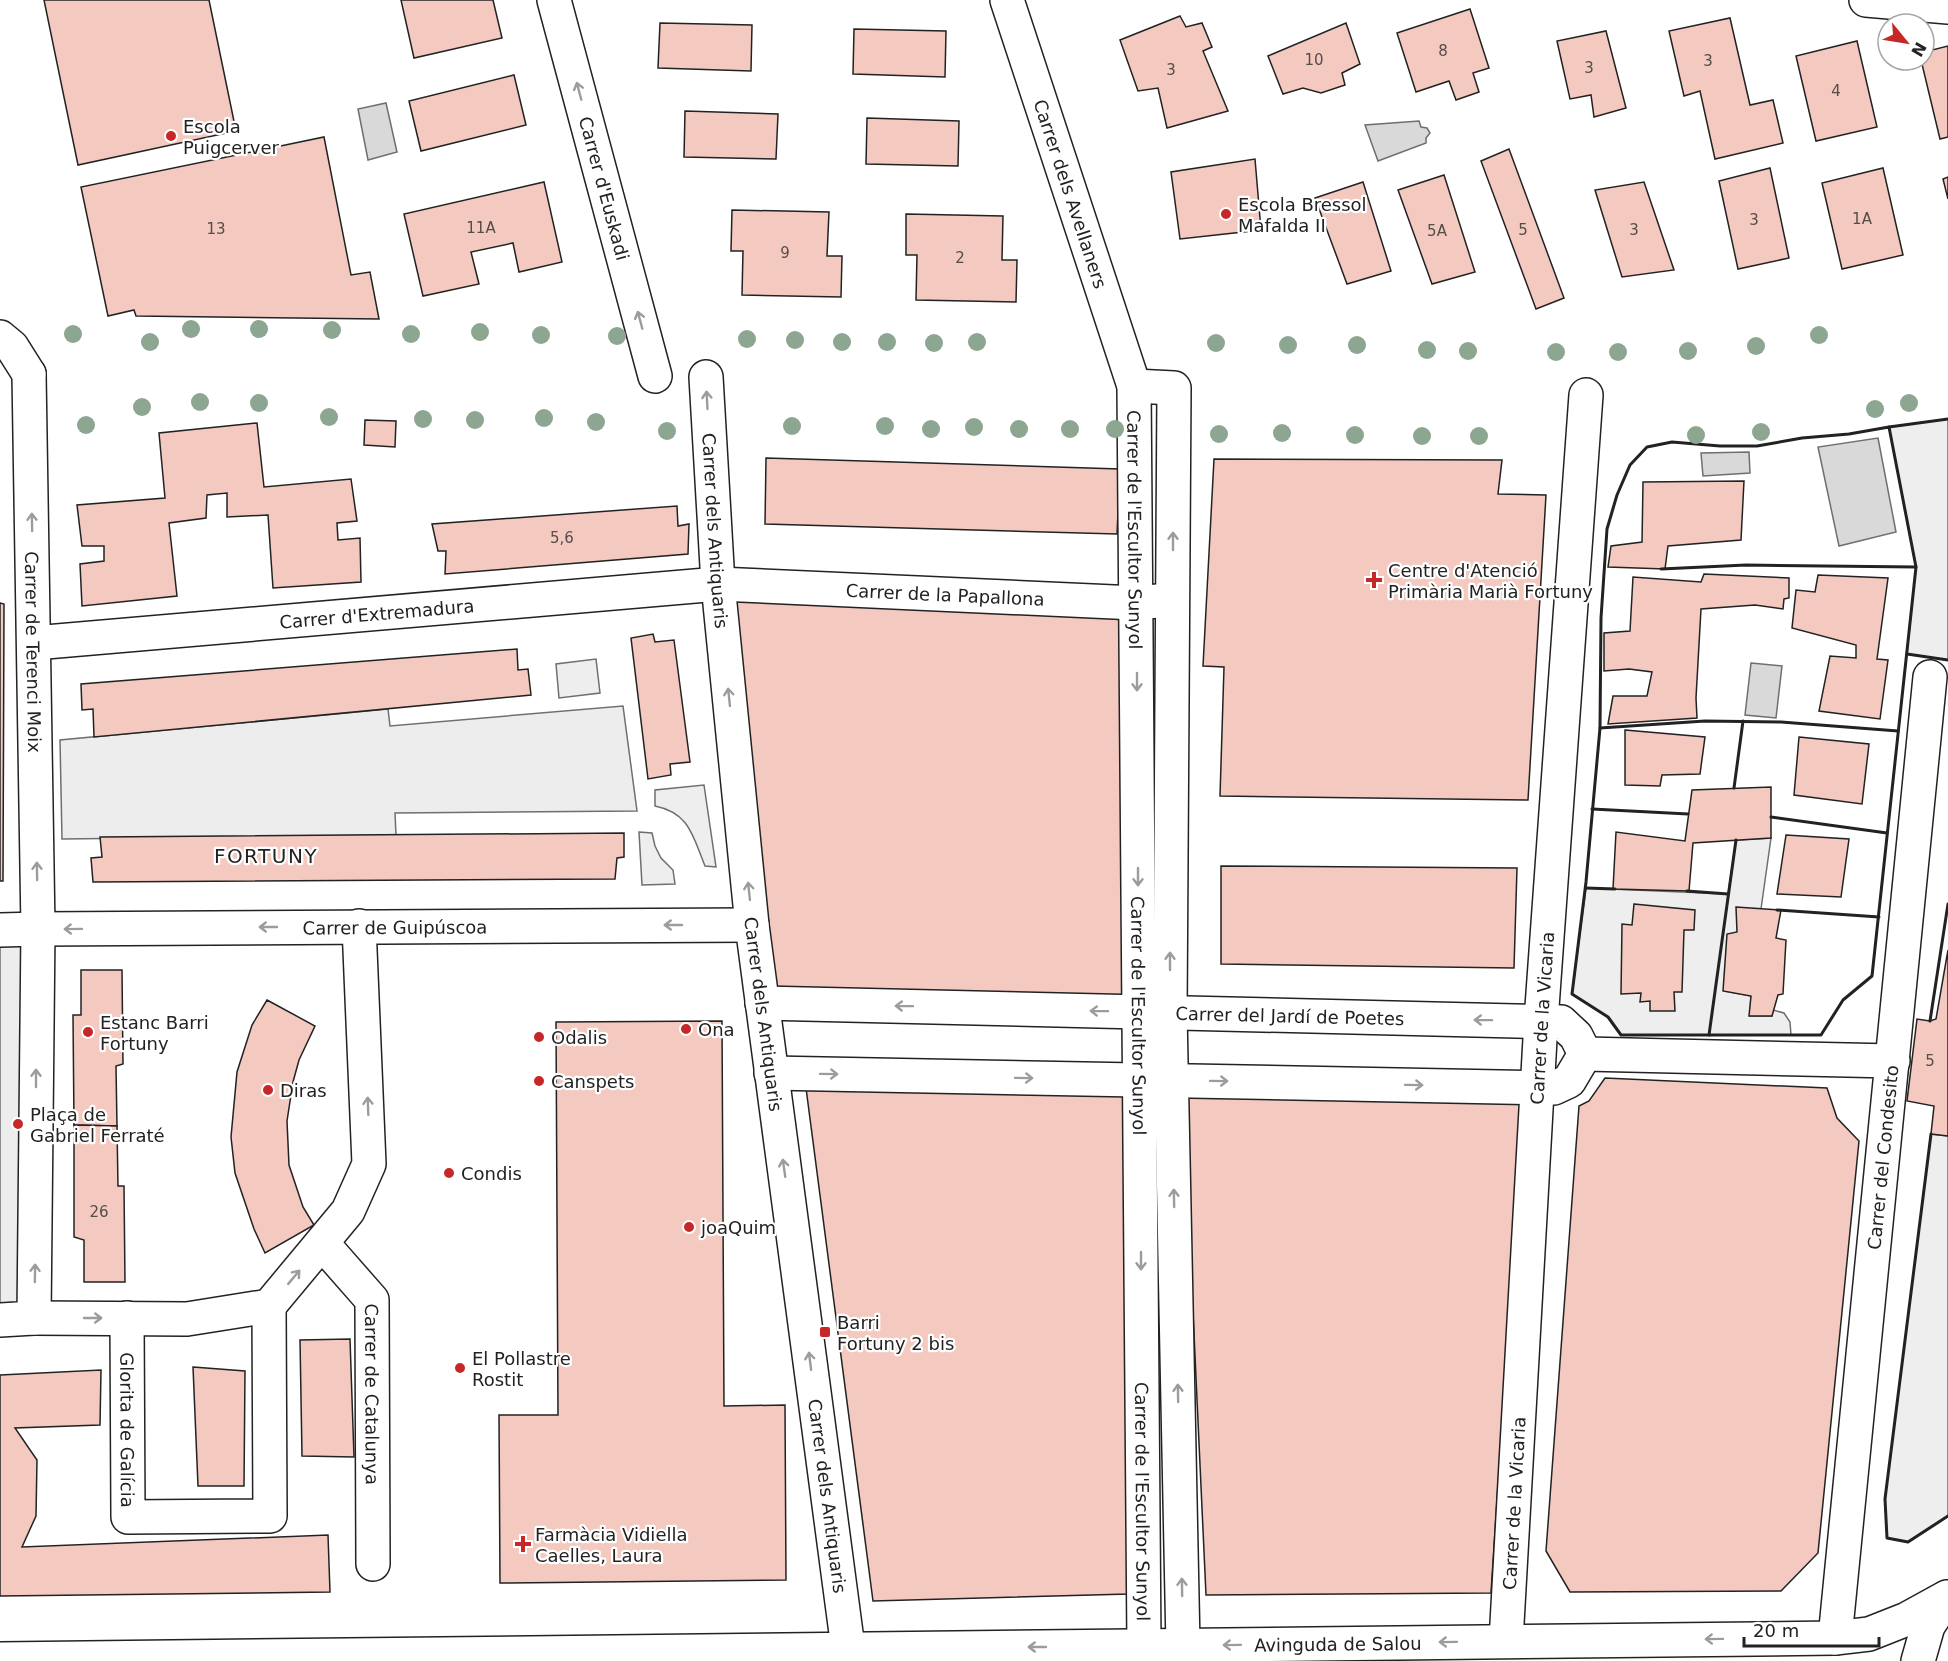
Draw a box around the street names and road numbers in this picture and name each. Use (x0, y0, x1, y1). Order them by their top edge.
street label: Carrer dels Avellaners (1030, 96, 1112, 291)
street label: Carrer d'Euskadi (575, 114, 634, 263)
street label: Carrer de l'Escultor Sunyol (1124, 410, 1147, 649)
street label: Carrer dels Antiquaris (699, 432, 733, 630)
street label: Carrer de Terenci Moix (21, 551, 46, 753)
street label: Carrer de la Papallona (845, 579, 1045, 609)
street label: Carrer d'Extremadura (278, 595, 475, 632)
street label: Carrer de l'Escultor Sunyol (1128, 896, 1150, 1135)
street label: Carrer de Guipúscoa (302, 916, 487, 938)
street label: Carrer dels Antiquaris (741, 916, 787, 1113)
street label: Carrer de la Vicaria (1526, 931, 1558, 1105)
street label: Carrer del Jardí de Poetes (1175, 1002, 1405, 1029)
street label: Carrer del Condesito (1863, 1064, 1902, 1251)
street label: Carrer de Catalunya (362, 1303, 383, 1485)
street label: Glorita de Galícia (117, 1352, 138, 1508)
street label: Carrer de l'Escultor Sunyol (1131, 1382, 1154, 1621)
street label: Carrer dels Antiquaris (804, 1397, 851, 1595)
street label: Carrer de la Vicaria (1498, 1416, 1529, 1590)
street label: Avinguda de Salou (1254, 1632, 1422, 1655)

